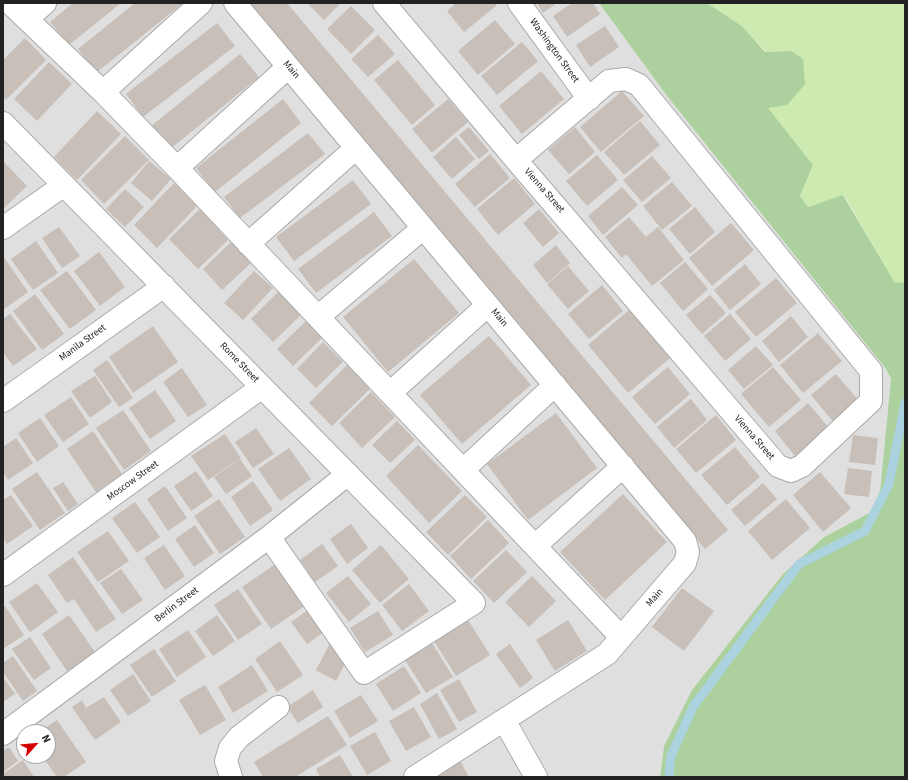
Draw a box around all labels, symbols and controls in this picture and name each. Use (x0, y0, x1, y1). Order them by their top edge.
street label: Washington Street (527, 17, 581, 85)
street label: Main (280, 58, 302, 82)
street label: Vienna Street (521, 166, 567, 216)
street label: Main (488, 306, 510, 330)
street label: Manila Street (57, 322, 109, 364)
street label: Rome Street (217, 340, 261, 386)
street label: Vienna Street (731, 413, 777, 463)
street label: Moscow Street (105, 458, 161, 504)
street label: Berlin Street (153, 585, 201, 625)
street label: Main (644, 586, 666, 610)
north arrow (16, 724, 56, 764)
text: N (38, 732, 55, 745)

